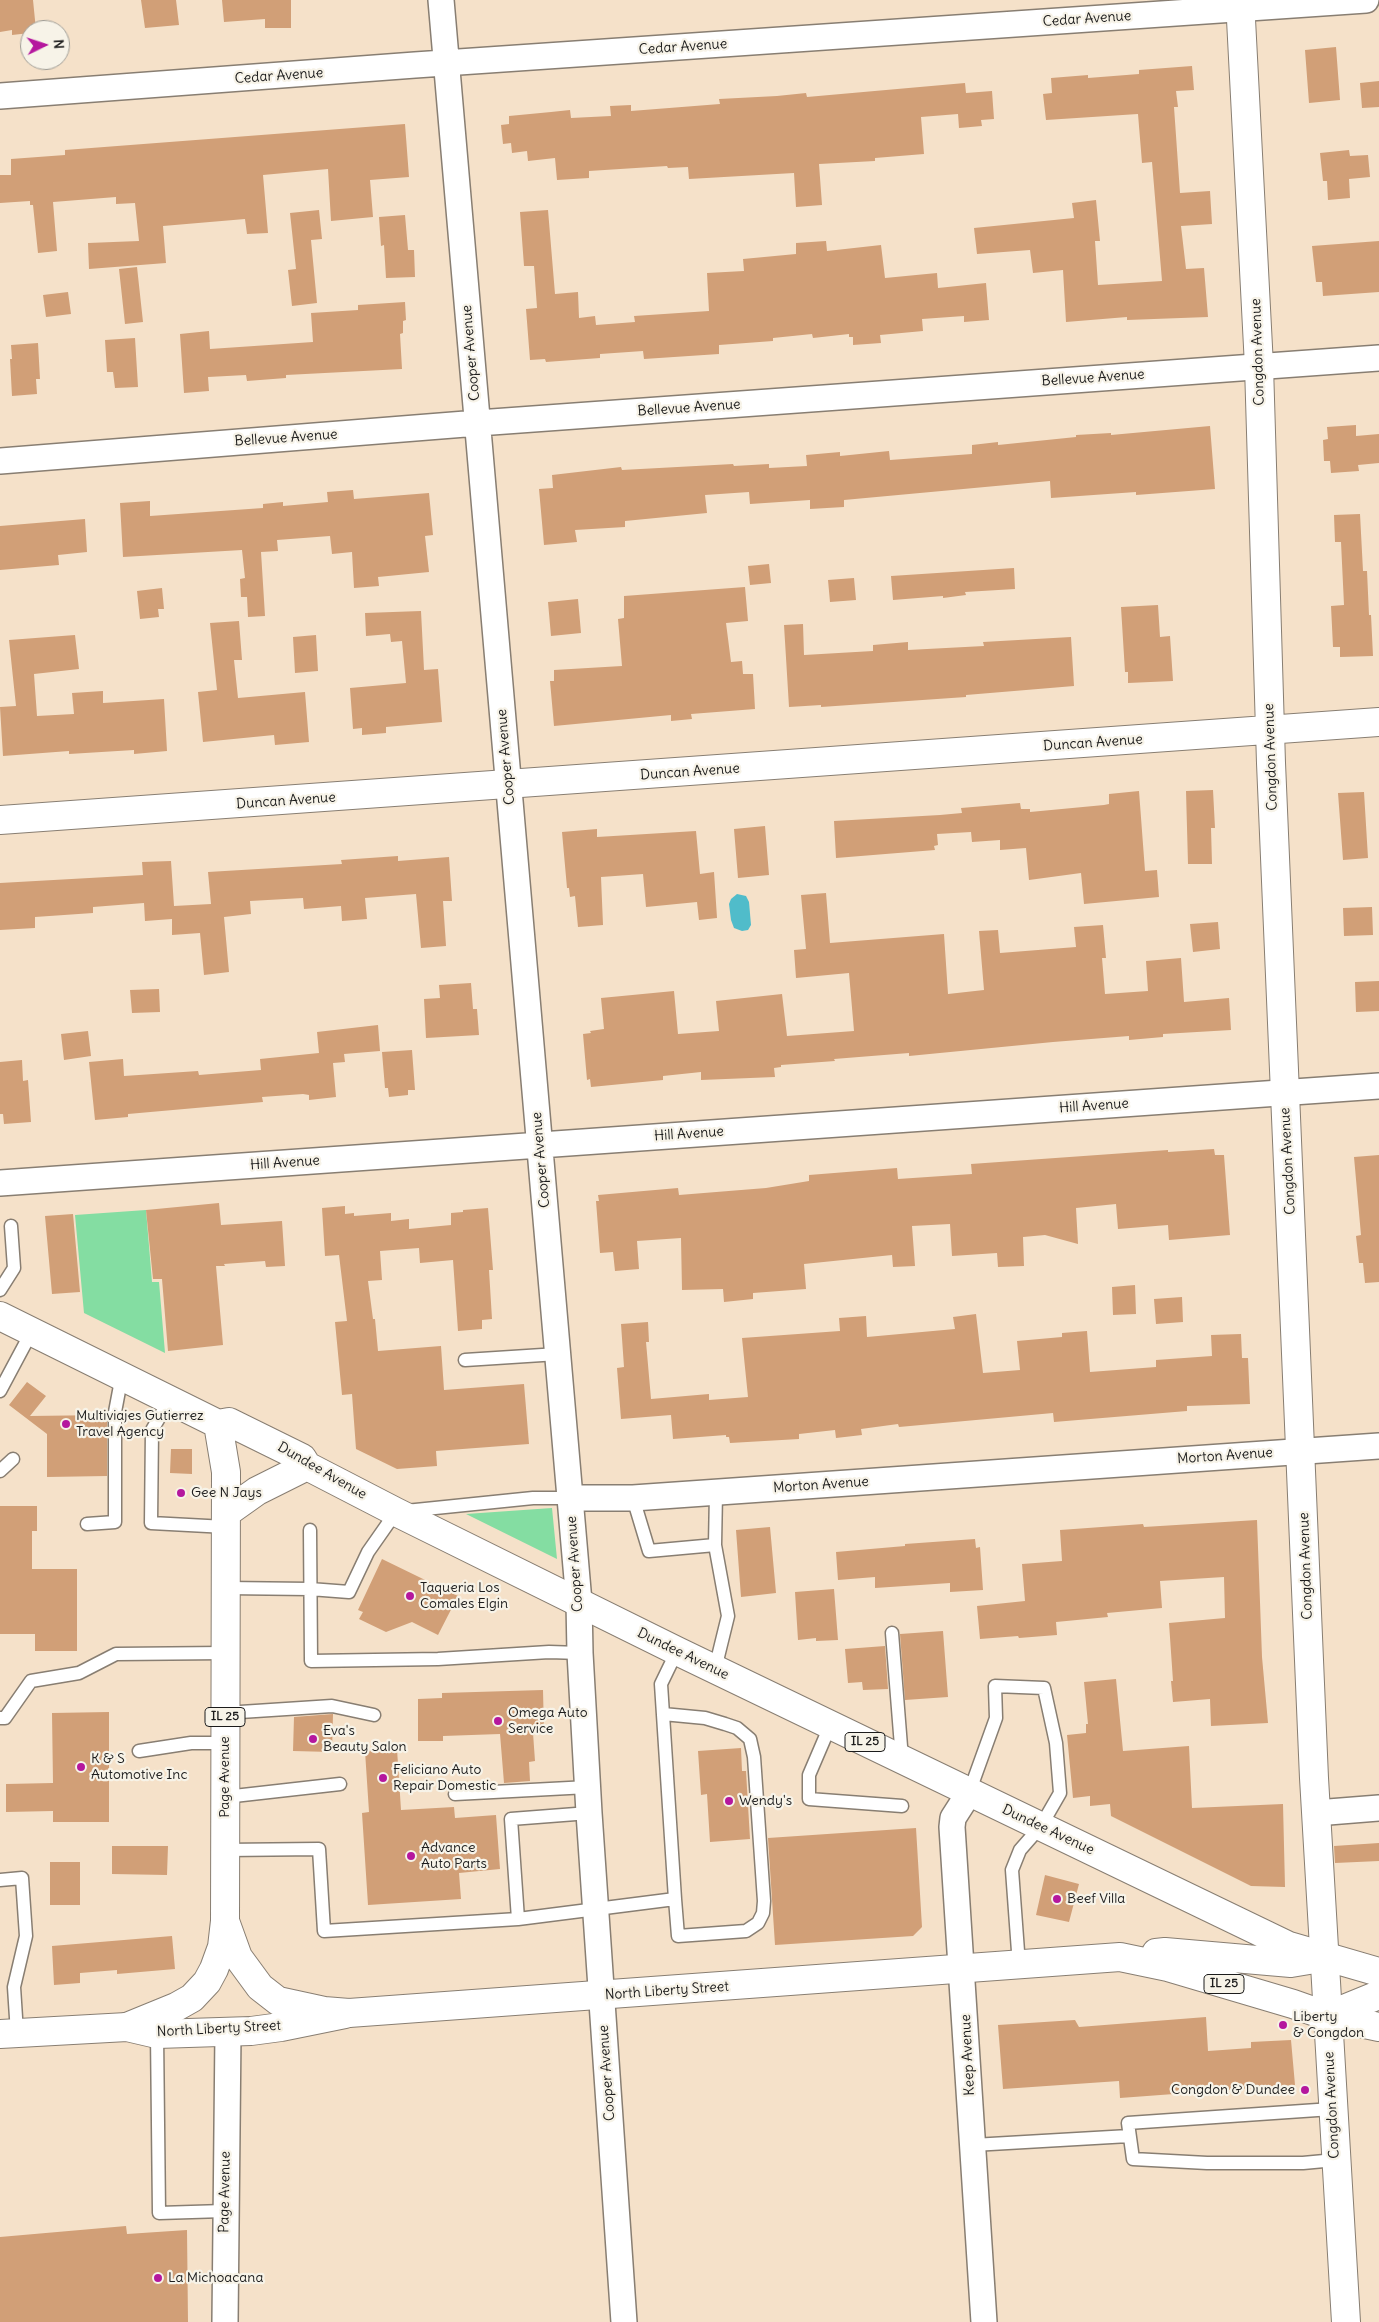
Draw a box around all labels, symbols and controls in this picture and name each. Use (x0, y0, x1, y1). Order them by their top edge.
street label: Cedar Avenue (1042, 8, 1132, 30)
north arrow (20, 20, 70, 70)
street label: Cedar Avenue (638, 36, 728, 58)
text: N (50, 39, 68, 49)
street label: Cedar Avenue (234, 65, 324, 87)
street label: Congdon Avenue (1248, 298, 1268, 406)
street label: Cooper Avenue (458, 304, 484, 402)
street label: Bellevue Avenue (1041, 366, 1145, 390)
street label: Bellevue Avenue (637, 396, 741, 420)
street label: Bellevue Avenue (234, 426, 338, 450)
street label: Congdon Avenue (1261, 703, 1281, 811)
street label: Cooper Avenue (493, 708, 519, 806)
street label: Duncan Avenue (1043, 731, 1143, 755)
street label: Duncan Avenue (640, 760, 740, 784)
street label: Duncan Avenue (236, 789, 336, 813)
street label: Hill Avenue (1059, 1095, 1129, 1117)
street label: Congdon Avenue (1277, 1107, 1299, 1215)
street label: Cooper Avenue (528, 1111, 554, 1209)
street label: Hill Avenue (654, 1123, 724, 1145)
street label: Hill Avenue (250, 1152, 320, 1174)
place label: Multiviajes Gutierrez Travel Agency (76, 1408, 204, 1440)
marker: Multiviajes Gutierrez Travel Agency (60, 1418, 72, 1430)
street label: Dundee Avenue (275, 1439, 369, 1503)
street label: Morton Avenue (1177, 1444, 1273, 1468)
street label: Morton Avenue (773, 1473, 869, 1497)
place label: Gee N Jays (191, 1485, 262, 1501)
marker: Gee N Jays (175, 1487, 187, 1499)
street label: Congdon Avenue (1296, 1512, 1316, 1620)
street label: Cooper Avenue (563, 1515, 587, 1613)
place label: Taqueria Los Comales Elgin (420, 1580, 508, 1612)
marker: Taqueria Los Comales Elgin (404, 1590, 416, 1602)
street label: Dundee Avenue (635, 1625, 731, 1683)
place label: Omega Auto Service (508, 1705, 588, 1738)
road number: IL 25 (205, 1708, 245, 1726)
marker: Omega Auto Service (492, 1715, 504, 1727)
place label: Eva's Beauty Salon (323, 1723, 407, 1755)
road number: IL 25 (845, 1732, 885, 1751)
marker: Eva's Beauty Salon (307, 1733, 319, 1745)
street label: Page Avenue (217, 1736, 233, 1818)
place label: K & S Automotive Inc (91, 1751, 188, 1784)
marker: K & S Automotive Inc (75, 1761, 87, 1773)
place label: Feliciano Auto Repair Domestic (393, 1762, 496, 1794)
marker: Feliciano Auto Repair Domestic (377, 1772, 389, 1784)
place label: Wendy's (739, 1793, 792, 1809)
marker: Wendy's (723, 1795, 735, 1807)
street label: Dundee Avenue (999, 1801, 1097, 1859)
place label: Advance Auto Parts (421, 1840, 487, 1872)
marker: Advance Auto Parts (405, 1850, 417, 1862)
place label: Beef Villa (1067, 1891, 1125, 1907)
marker: Beef Villa (1051, 1893, 1063, 1905)
road number: IL 25 (1204, 1975, 1244, 1994)
street label: North Liberty Street (604, 1978, 730, 2004)
place label: Liberty & Congdon (1293, 2009, 1364, 2041)
street label: Keep Avenue (957, 2014, 979, 2096)
street label: North Liberty Street (156, 2017, 282, 2041)
marker: Liberty & Congdon (1277, 2019, 1289, 2031)
street label: Cooper Avenue (595, 2024, 619, 2122)
street label: Congdon Avenue (1321, 2051, 1343, 2159)
place label: Congdon & Dundee (1171, 2082, 1295, 2098)
marker: Congdon & Dundee (1299, 2084, 1311, 2096)
street label: Page Avenue (216, 2151, 234, 2233)
place label: La Michoacana (168, 2270, 263, 2286)
marker: La Michoacana (152, 2272, 164, 2284)

